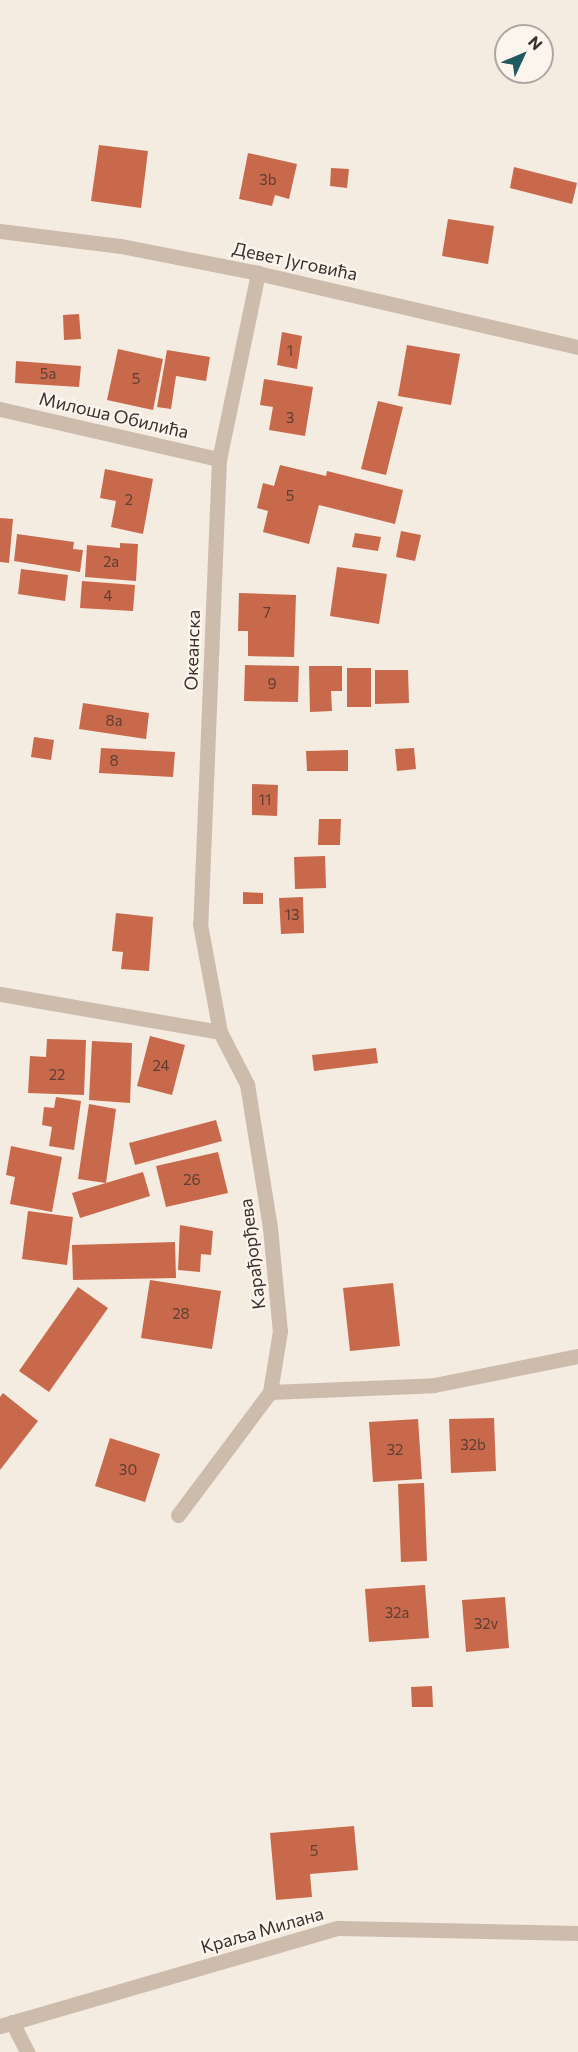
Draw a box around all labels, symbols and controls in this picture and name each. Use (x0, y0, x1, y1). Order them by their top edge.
north arrow (494, 24, 554, 84)
text: N (525, 32, 547, 53)
house number: 3b (259, 171, 277, 189)
street label: Девет Југовића (231, 237, 359, 285)
house number: 1 (287, 342, 293, 360)
house number: 5a (40, 365, 56, 383)
house number: 5 (132, 370, 140, 388)
street label: Милоша Обилића (37, 387, 191, 443)
house number: 3 (286, 409, 294, 427)
house number: 5 (286, 487, 294, 505)
house number: 2 (125, 491, 133, 509)
house number: 2a (103, 553, 119, 571)
house number: 4 (104, 587, 112, 605)
house number: 7 (263, 604, 271, 622)
street label: Океанска (180, 609, 204, 691)
house number: 9 (267, 675, 277, 693)
house number: 8a (106, 712, 122, 730)
house number: 8 (109, 752, 119, 770)
house number: 11 (259, 791, 271, 809)
house number: 13 (285, 906, 299, 924)
house number: 24 (152, 1057, 170, 1075)
house number: 22 (49, 1066, 65, 1084)
house number: 26 (183, 1171, 201, 1189)
street label: Карађорђева (234, 1197, 270, 1311)
house number: 28 (172, 1305, 190, 1323)
house number: 32b (460, 1436, 486, 1454)
house number: 32 (387, 1441, 403, 1459)
house number: 30 (119, 1461, 137, 1479)
house number: 32a (385, 1604, 409, 1622)
house number: 32v (474, 1615, 498, 1633)
house number: 5 (310, 1842, 318, 1860)
street label: Краља Милана (198, 1902, 326, 1958)

